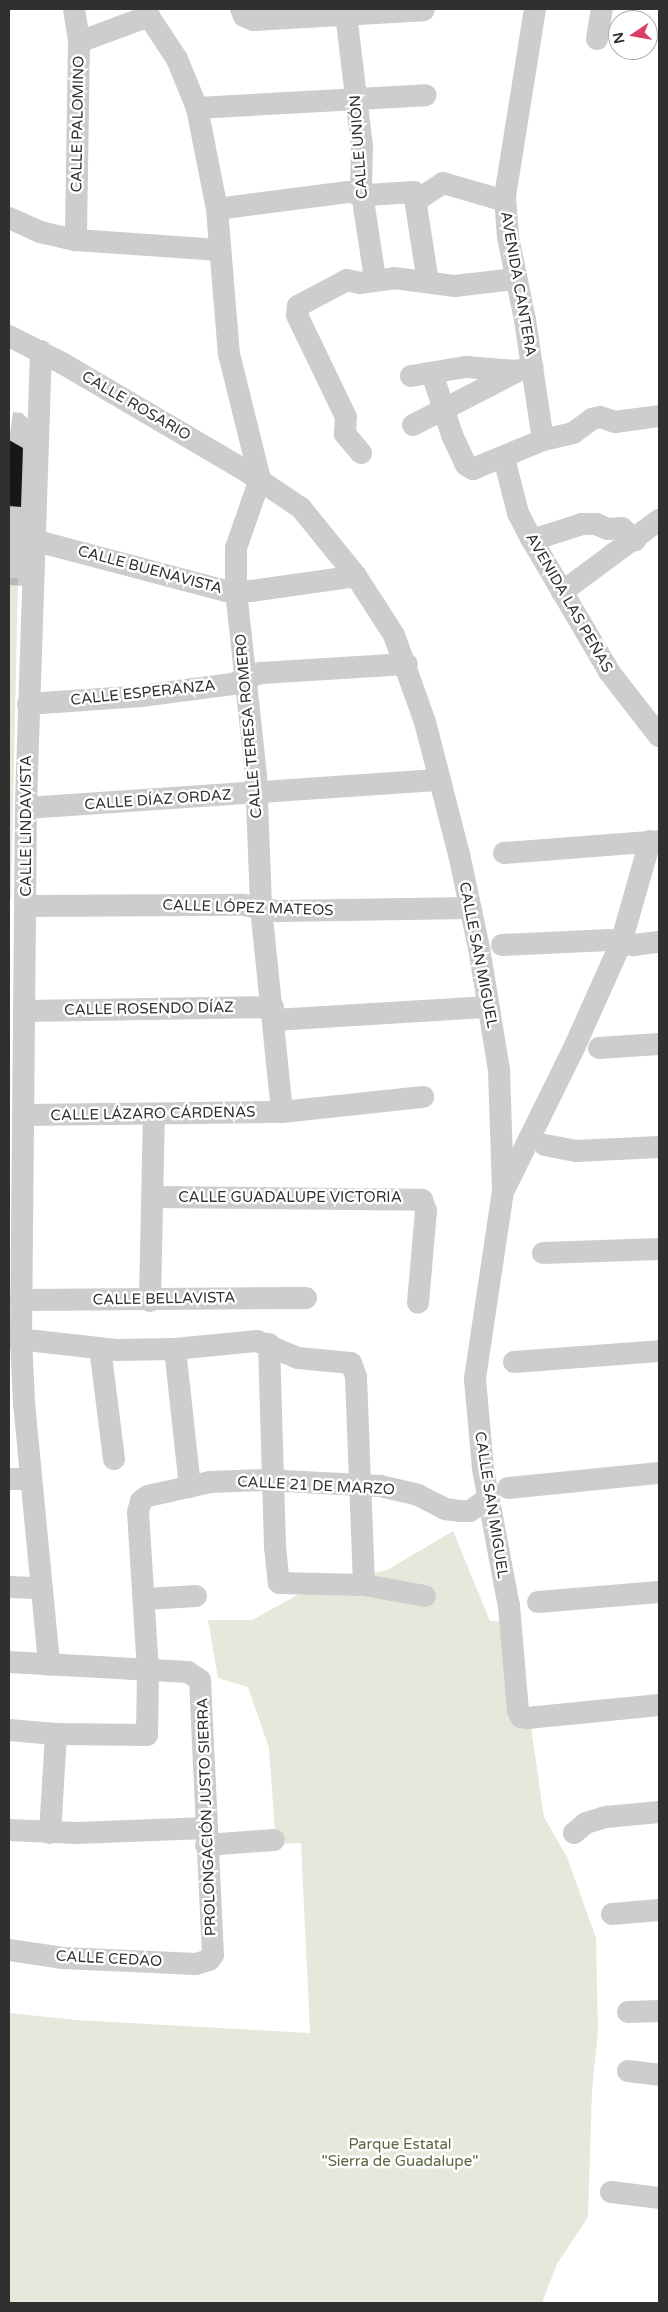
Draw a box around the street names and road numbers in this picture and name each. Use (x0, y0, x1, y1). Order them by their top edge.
street label: CALLE PALOMINO (68, 55, 88, 193)
street label: CALLE UNIÓN (346, 94, 372, 200)
street label: AVENIDA CANTERA (496, 210, 540, 358)
street label: CALLE ROSARIO (78, 368, 194, 444)
street label: AVENIDA LAS PEÑAS (522, 530, 616, 676)
street label: CALLE BUENAVISTA (76, 542, 224, 598)
street label: CALLE TERESA ROMERO (232, 633, 266, 819)
street label: CALLE ESPERANZA (70, 676, 216, 710)
street label: CALLE LINDAVISTA (18, 755, 36, 897)
street label: CALLE DÍAZ ORDAZ (84, 786, 232, 814)
street label: CALLE SAN MIGUEL (455, 880, 501, 1030)
street label: CALLE LÓPEZ MATEOS (162, 896, 334, 920)
street label: CALLE ROSENDO DÍAZ (64, 999, 234, 1019)
street label: CALLE LÁZARO CÁRDENAS (50, 1103, 256, 1125)
street label: CALLE GUADALUPE VICTORIA (178, 1189, 402, 1207)
street label: CALLE BELLAVISTA (93, 1289, 235, 1309)
street label: CALLE SAN MIGUEL (471, 1430, 511, 1580)
street label: CALLE 21 DE MARZO (237, 1473, 395, 1499)
street label: PROLONGACIÓN JUSTO SIERRA (194, 1698, 220, 1936)
street label: CALLE CEDAO (55, 1947, 163, 1971)

